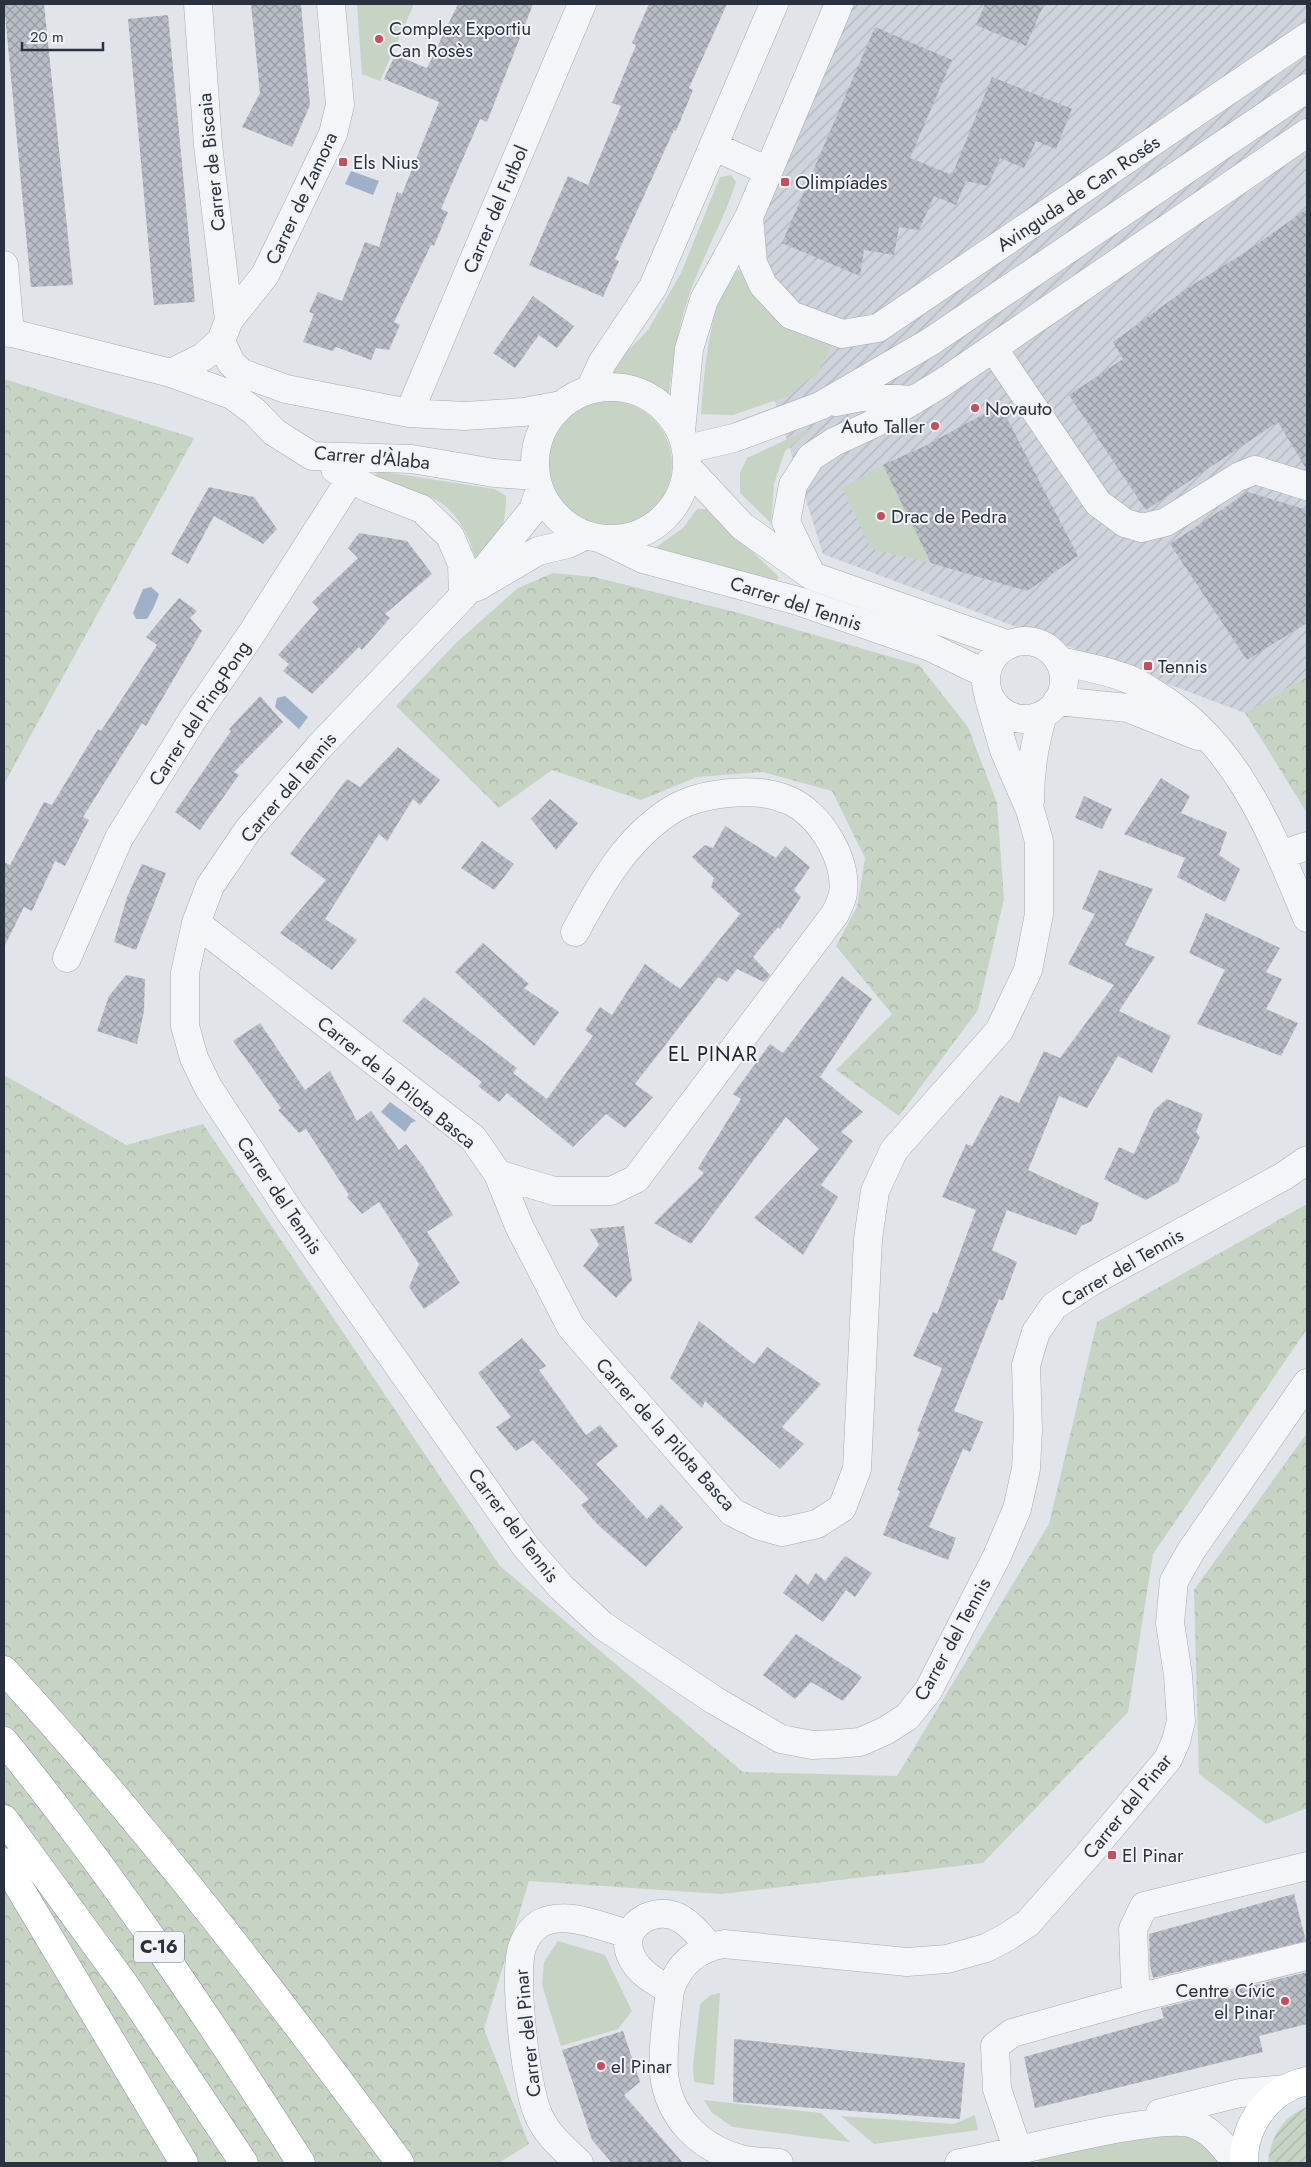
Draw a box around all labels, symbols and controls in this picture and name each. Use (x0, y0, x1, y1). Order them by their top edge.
place label: Complex Exportiu Can Rosès (389, 15, 531, 64)
scale bar (22, 20, 104, 52)
text: 20 m (30, 26, 64, 48)
marker: Complex Exportiu Can Rosès (373, 33, 385, 45)
street label: Carrer de Biscaia (191, 92, 232, 232)
street label: Carrer de Zamora (259, 127, 344, 269)
street label: Avinguda de Can Rosés (991, 128, 1166, 258)
street label: Carrer del Futbol (456, 141, 535, 277)
place label: Els Nius (353, 149, 419, 176)
marker: Els Nius (337, 156, 349, 168)
place label: Olimpíades (795, 169, 888, 196)
marker: Olimpíades (779, 176, 791, 188)
place label: Novauto (985, 395, 1052, 422)
marker: Novauto (969, 402, 981, 414)
place label: Auto Taller (841, 413, 925, 440)
marker: Auto Taller (929, 420, 941, 432)
street label: Carrer d'Àlaba (313, 439, 431, 476)
place label: Drac de Pedra (891, 503, 1007, 530)
marker: Drac de Pedra (875, 510, 887, 522)
street label: Carrer del Tennis (727, 569, 865, 638)
street label: Carrer del Ping-Pong (142, 635, 257, 791)
place label: Tennis (1158, 653, 1208, 680)
marker: Tennis (1142, 660, 1154, 672)
street label: Carrer del Tennis (234, 726, 343, 848)
street label: Carrer de la Pilota Basca (311, 1010, 482, 1155)
district label: EL PINAR (668, 1040, 758, 1069)
street label: Carrer del Tennis (230, 1131, 329, 1260)
street label: Carrer del Tennis (1056, 1221, 1189, 1313)
street label: Carrer de la Pilota Basca (590, 1352, 742, 1517)
street label: Carrer del Tennis (462, 1463, 566, 1588)
street label: Carrer del Tennis (907, 1573, 998, 1706)
street label: Carrer del Pinar (1076, 1747, 1179, 1865)
place label: El Pinar (1122, 1842, 1184, 1869)
marker: El Pinar (1106, 1849, 1118, 1861)
road number: C-16 (134, 1931, 184, 1962)
street label: Carrer del Pinar (507, 1967, 548, 2098)
place label: Centre Cívic el Pinar (1176, 1977, 1275, 2026)
marker: Centre Cívic el Pinar (1279, 1995, 1291, 2007)
place label: el Pinar (611, 2053, 672, 2080)
marker: el Pinar (595, 2060, 607, 2072)

